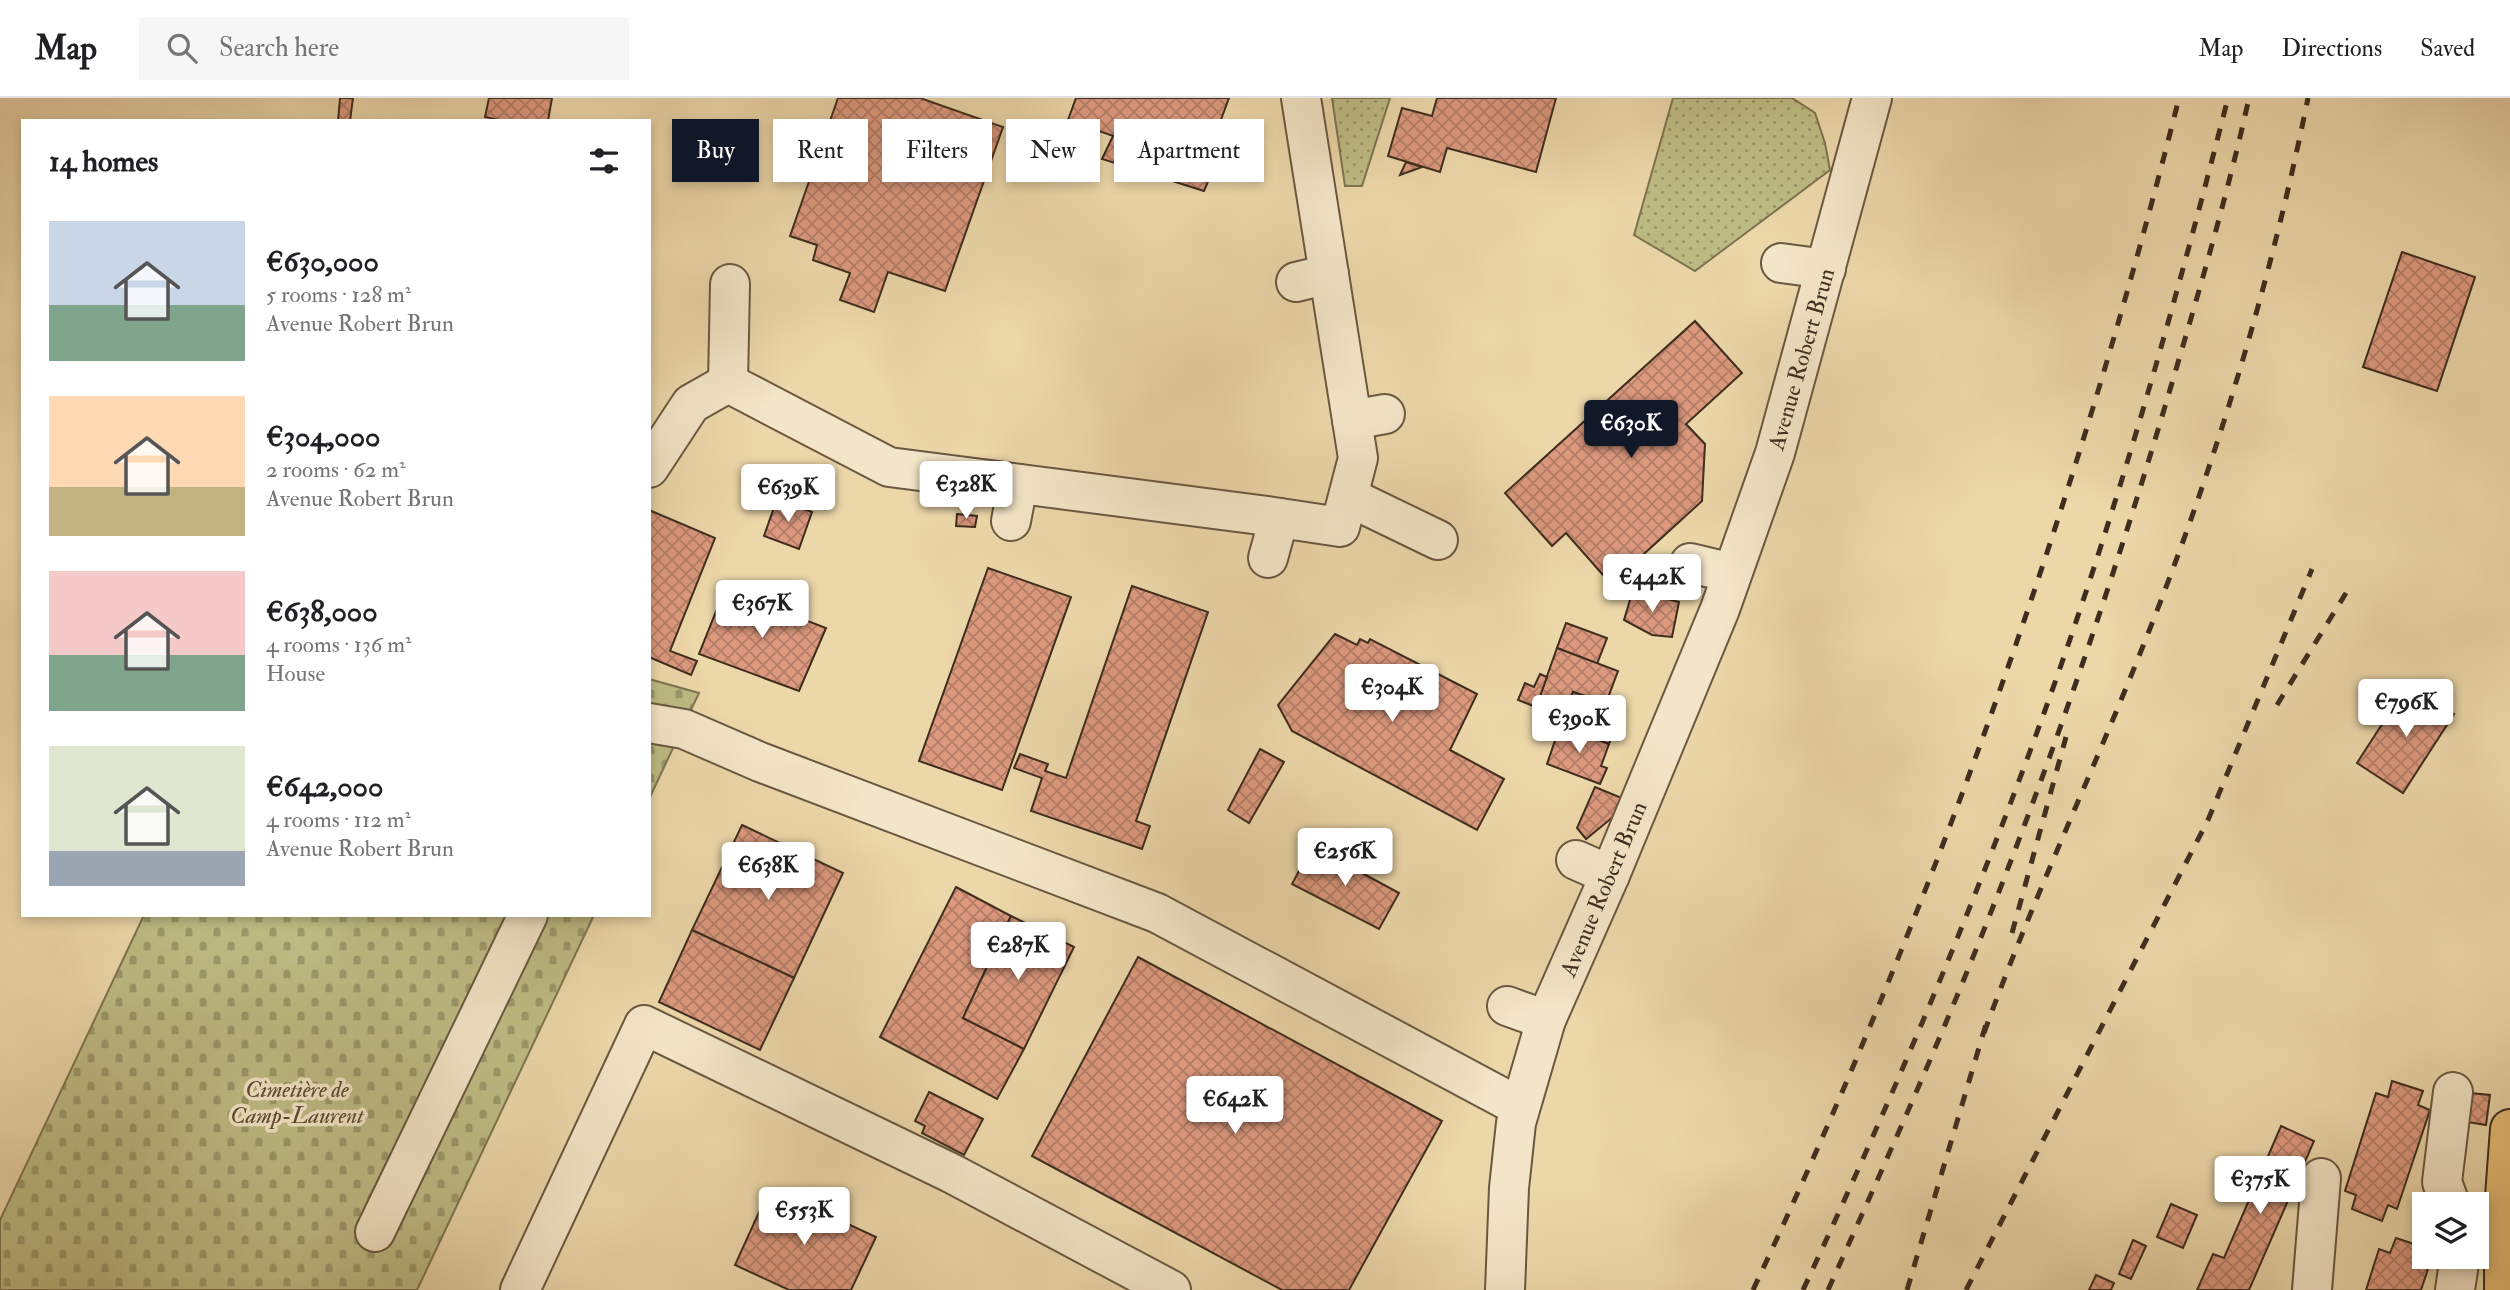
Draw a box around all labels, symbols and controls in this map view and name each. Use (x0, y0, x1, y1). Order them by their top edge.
search box (139, 17, 629, 80)
text: Map (35, 28, 97, 69)
icon: search (163, 29, 201, 67)
text: Search here (219, 32, 339, 64)
text: Map (2198, 33, 2243, 64)
text: Directions (2281, 33, 2382, 64)
text: Saved (2420, 33, 2475, 64)
chip: Buy (672, 119, 759, 182)
chip: Rent (773, 119, 868, 182)
chip: Filters (882, 119, 992, 182)
chip: New (1006, 119, 1100, 182)
chip: Apartment (1114, 119, 1264, 182)
icon: filters (585, 142, 623, 180)
text: 14 homes (49, 143, 158, 180)
text: €630,000 (266, 243, 379, 280)
icon: home (105, 249, 189, 333)
street label: Avenue Robert Brun (1761, 265, 1841, 454)
text: 5 rooms · 128 m² (266, 280, 411, 309)
text: Avenue Robert Brun (266, 309, 454, 338)
pin: €630K (1582, 400, 1680, 460)
text: €630K (1600, 408, 1662, 437)
text: €304,000 (266, 418, 380, 455)
icon: home (105, 424, 189, 508)
text: 2 rooms · 62 m² (266, 455, 405, 484)
pin: €328K (917, 462, 1015, 521)
pin: €639K (739, 464, 837, 524)
text: €328K (936, 469, 996, 498)
text: €639K (757, 472, 819, 501)
text: Avenue Robert Brun (266, 484, 454, 513)
pin: €442K (1603, 554, 1701, 614)
text: €442K (1619, 562, 1685, 591)
pin: €367K (713, 580, 811, 640)
text: €367K (732, 588, 792, 617)
text: €638,000 (266, 593, 378, 630)
icon: home (105, 599, 189, 683)
text: 4 rooms · 136 m² (266, 630, 412, 659)
text: House (266, 659, 325, 688)
pin: €304K (1343, 664, 1441, 724)
text: €304K (1361, 672, 1423, 701)
pin: €796K (2357, 680, 2455, 739)
text: €796K (2374, 687, 2438, 716)
pin: €390K (1530, 696, 1628, 755)
text: €390K (1548, 703, 1610, 732)
text: €642,000 (266, 768, 383, 805)
icon: home (105, 774, 189, 858)
street label: Avenue Robert Brun (1553, 797, 1654, 982)
text: 4 rooms · 112 m² (266, 805, 411, 834)
pin: €256K (1296, 828, 1394, 888)
text: Avenue Robert Brun (266, 834, 454, 863)
text: €256K (1314, 836, 1376, 865)
pin: €638K (719, 842, 817, 902)
text: €638K (738, 850, 798, 879)
pin: €287K (969, 922, 1067, 982)
text: €287K (987, 930, 1049, 959)
park label: Cimetière de Camp-Laurent (230, 1075, 365, 1130)
pin: €642K (1186, 1076, 1284, 1136)
text: €642K (1202, 1084, 1268, 1113)
pin: €375K (2211, 1156, 2309, 1216)
text: €375K (2230, 1164, 2290, 1193)
pin: €553K (755, 1188, 853, 1247)
map controls (2412, 1192, 2489, 1269)
button: layers (2412, 1192, 2489, 1269)
text: €553K (775, 1195, 833, 1224)

